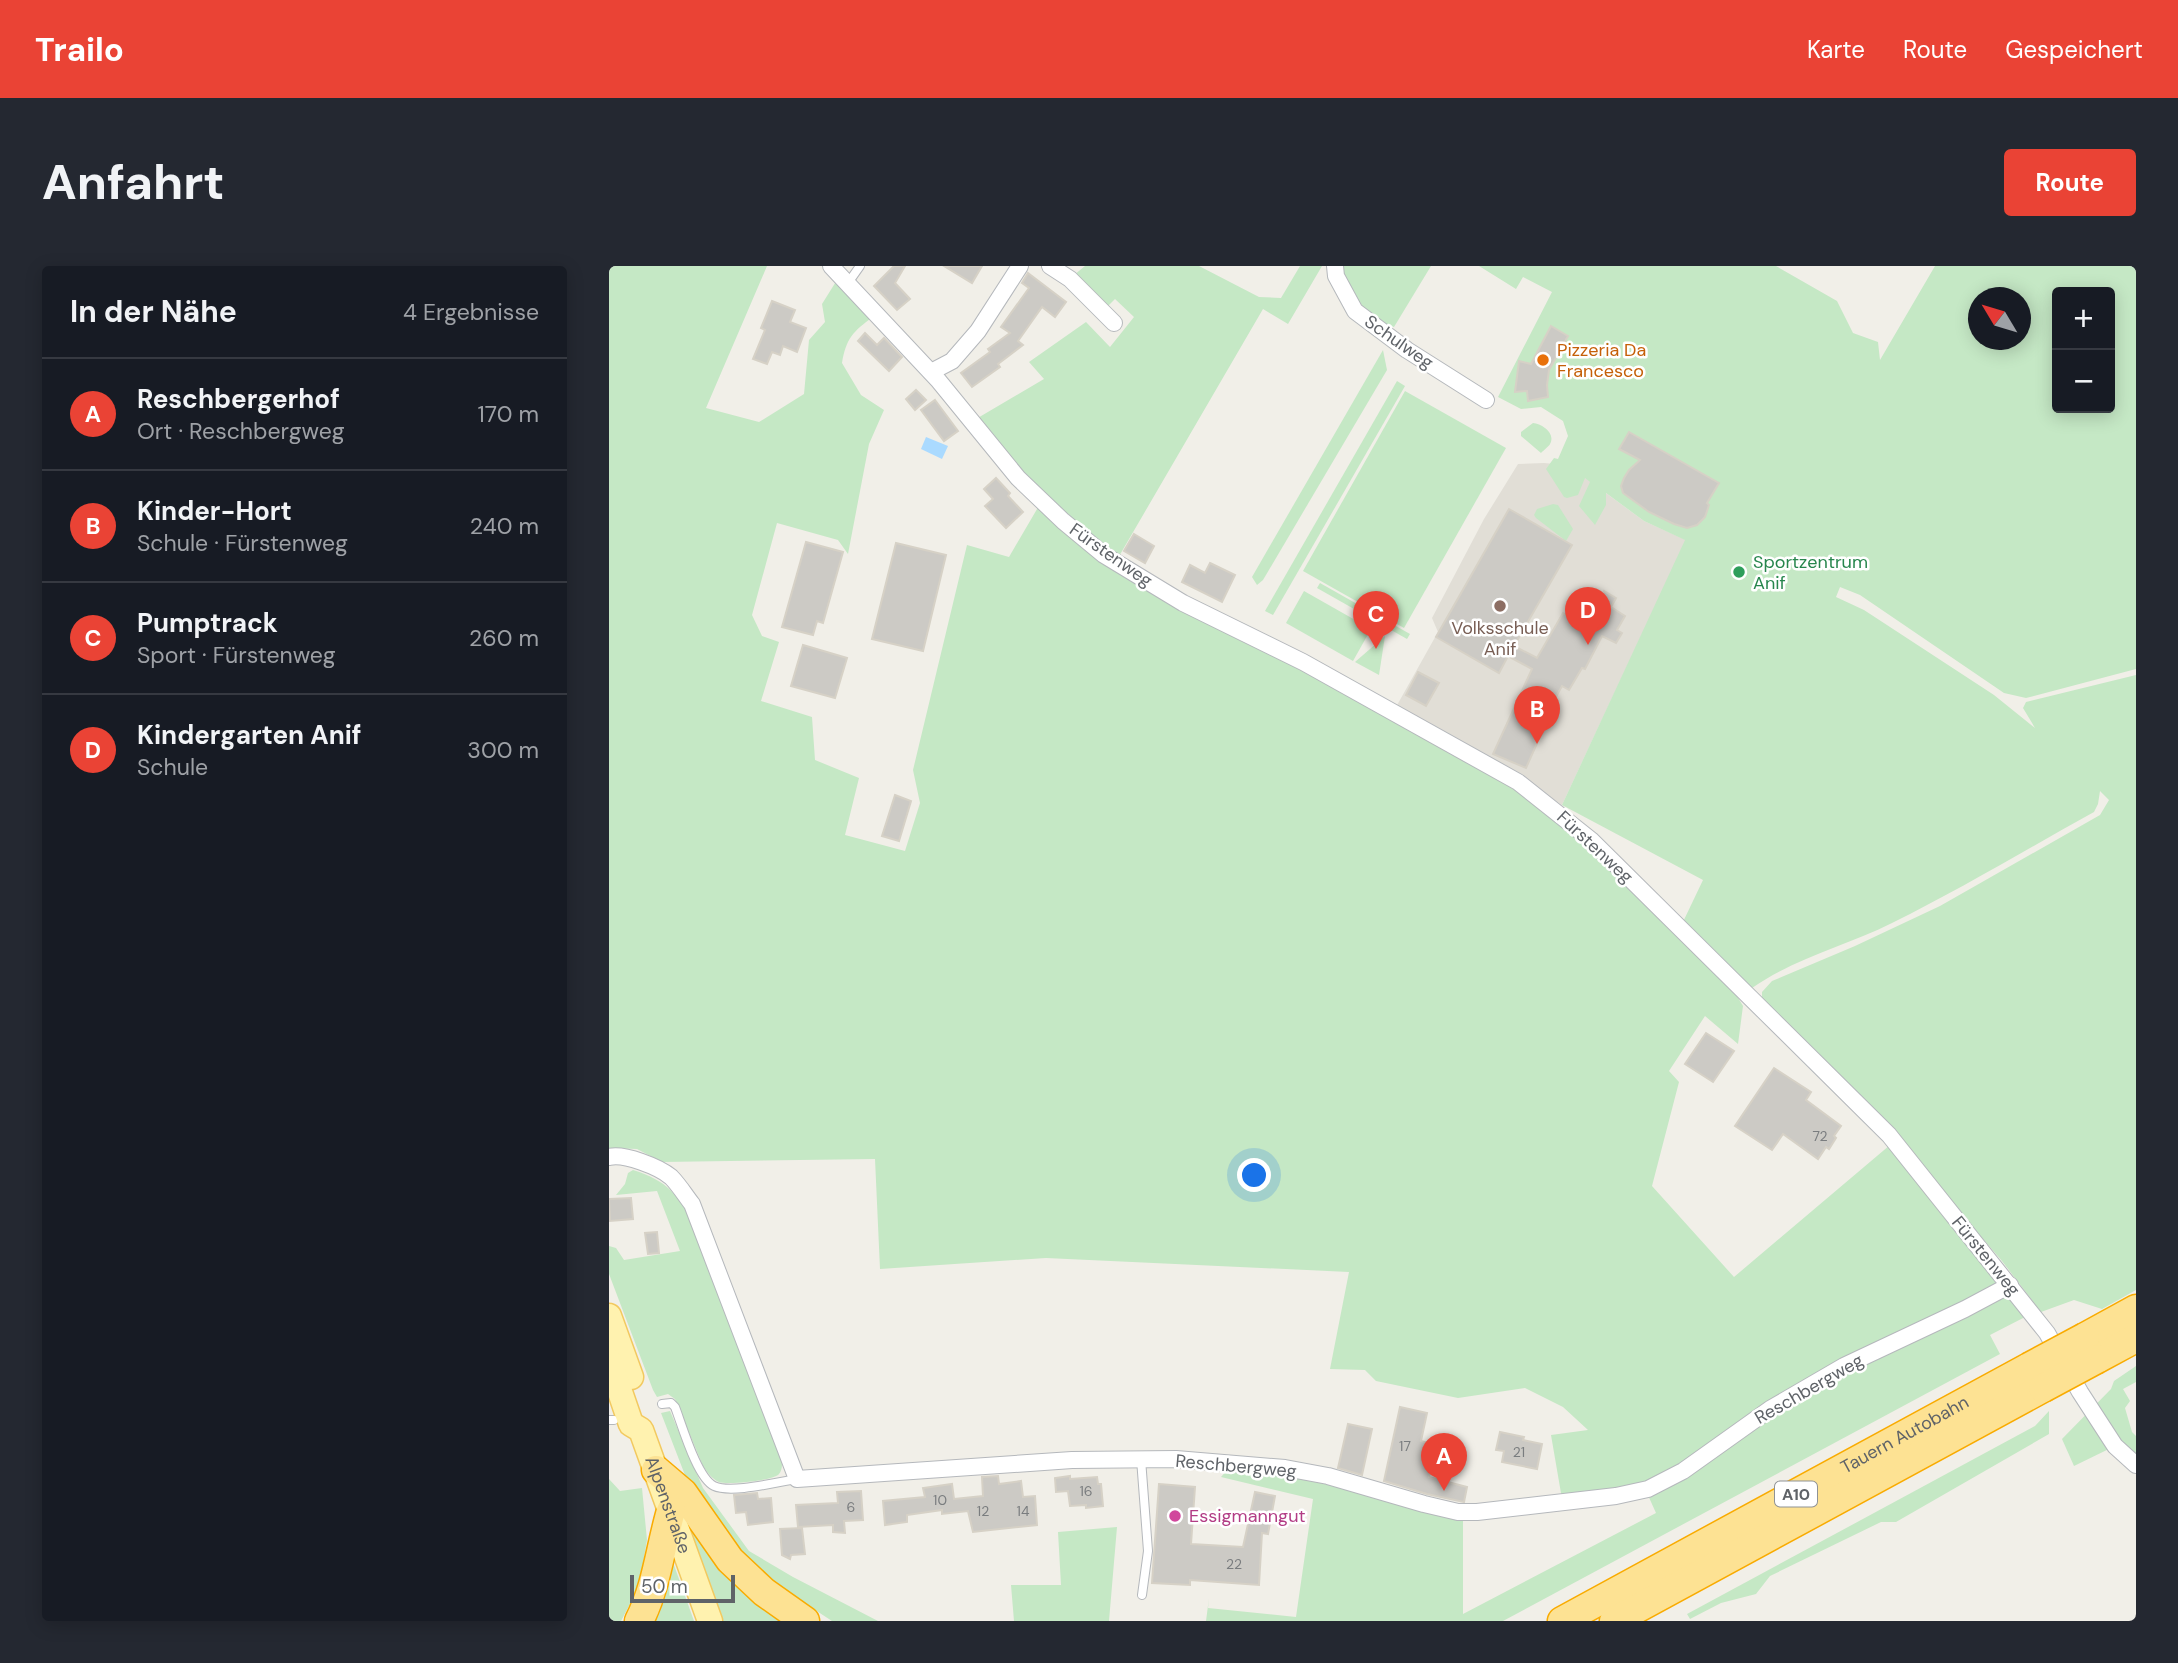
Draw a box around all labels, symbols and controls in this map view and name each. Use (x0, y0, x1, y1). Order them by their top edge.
text: Trailo (35, 28, 124, 71)
text: Karte (1807, 34, 1865, 65)
text: Route (1903, 34, 1967, 65)
text: Gespeichert (2005, 34, 2143, 65)
button: Route (2004, 149, 2136, 216)
text: Anfahrt (42, 150, 224, 214)
north arrow (1968, 287, 2031, 350)
map controls (2052, 287, 2115, 413)
button: + (2052, 287, 2115, 350)
text: In der Nähe (70, 292, 237, 331)
text: 4 Ergebnisse (403, 297, 539, 327)
street label: Schulweg (1360, 310, 1438, 374)
place label: Pizzeria Da Francesco (1557, 338, 1646, 383)
button: − (2052, 350, 2115, 413)
marker: Pizzeria Da Francesco (1535, 352, 1551, 368)
text: Reschbergerhof (137, 382, 340, 416)
text: A (85, 399, 101, 429)
text: 170 m (478, 399, 539, 429)
text: Ort · Reschbergweg (137, 416, 345, 446)
text: Kinder-Hort (137, 494, 292, 528)
text: B (86, 511, 100, 541)
text: 240 m (470, 511, 539, 541)
street label: Fürstenweg (1065, 518, 1157, 592)
text: Schule · Fürstenweg (137, 528, 348, 558)
place label: Sportzentrum Anif (1753, 550, 1868, 595)
marker: Sportzentrum Anif (1731, 564, 1747, 580)
pin: D (1565, 587, 1611, 645)
pin: C (1353, 591, 1399, 649)
marker: Volksschule Anif (1492, 598, 1508, 614)
text: Pumptrack (137, 606, 278, 640)
place label: Volksschule Anif (1451, 616, 1549, 661)
text: C (85, 623, 101, 653)
text: 260 m (469, 623, 539, 653)
text: Sport · Fürstenweg (137, 640, 336, 670)
pin: B (1514, 686, 1560, 744)
text: Kindergarten Anif (137, 718, 362, 752)
text: D (85, 735, 101, 765)
text: 300 m (467, 735, 539, 765)
text: Schule (137, 752, 208, 782)
street label: Fürstenweg (1552, 805, 1638, 889)
house number: 72 (1812, 1127, 1828, 1145)
your location (1237, 1158, 1271, 1192)
street label: Fürstenweg (1946, 1211, 2026, 1301)
street label: Reschbergweg (1750, 1348, 1868, 1430)
street label: Tauern Autobahn (1836, 1390, 1973, 1479)
pin: A (1421, 1433, 1467, 1491)
house number: 17 (1399, 1437, 1411, 1455)
house number: 21 (1513, 1443, 1525, 1461)
street label: Reschbergweg (1174, 1449, 1298, 1483)
street label: Alpenstraße (639, 1453, 697, 1557)
house number: 16 (1079, 1482, 1093, 1500)
road number: A10 (1775, 1482, 1817, 1506)
house number: 10 (933, 1491, 947, 1509)
house number: 6 (847, 1498, 855, 1516)
house number: 12 (977, 1502, 989, 1520)
house number: 14 (1017, 1502, 1030, 1520)
place label: Essigmanngut (1189, 1504, 1306, 1528)
marker: Essigmanngut (1167, 1508, 1183, 1524)
house number: 22 (1226, 1555, 1242, 1573)
scale bar (630, 1572, 735, 1604)
text: 50 m (641, 1574, 688, 1599)

